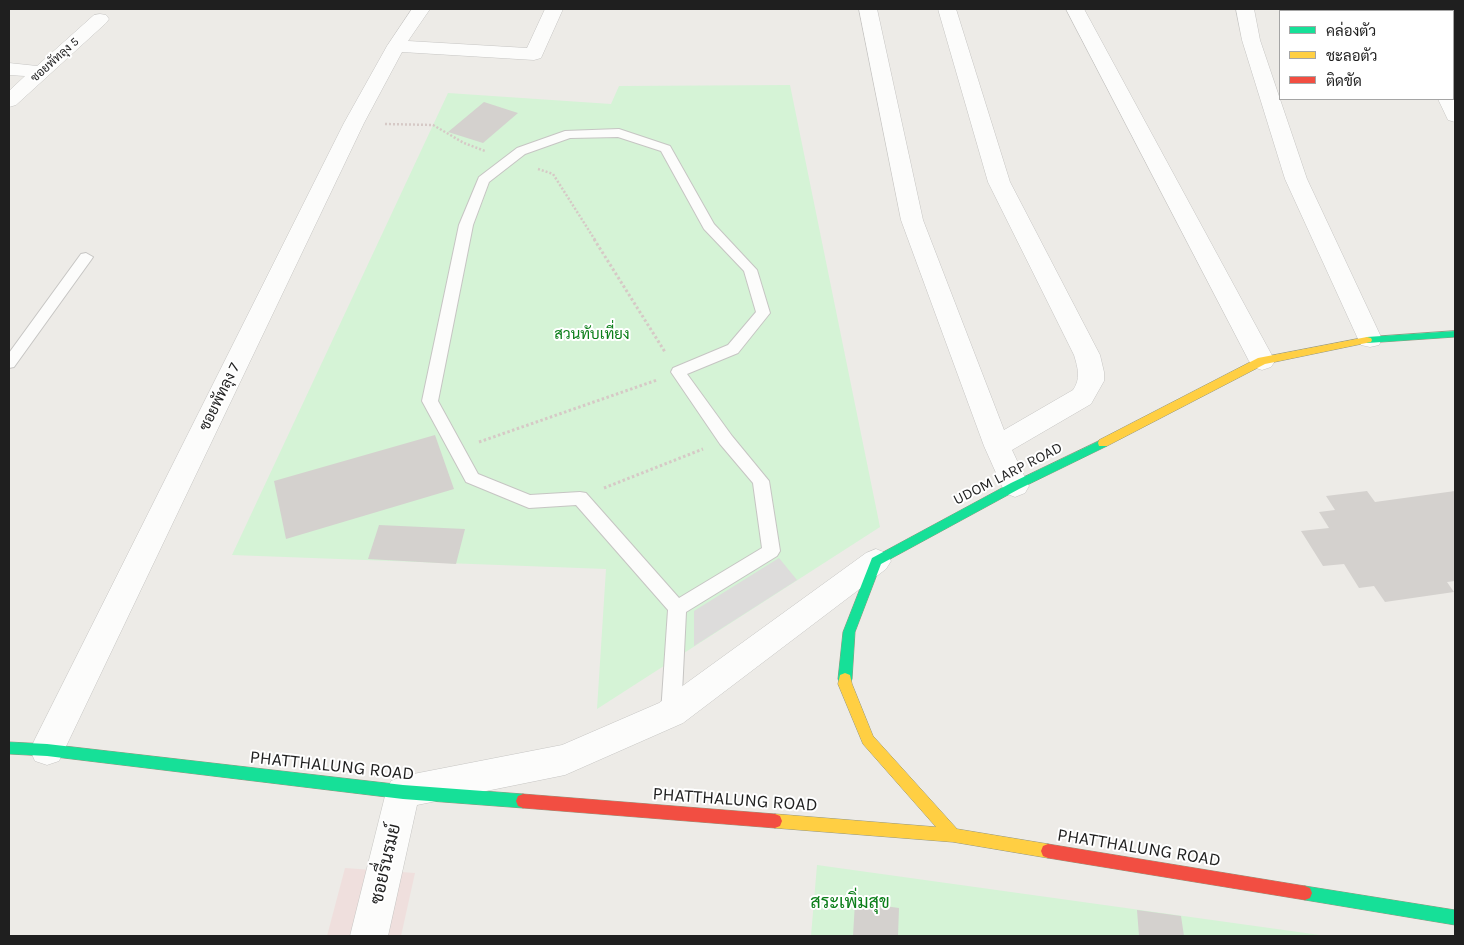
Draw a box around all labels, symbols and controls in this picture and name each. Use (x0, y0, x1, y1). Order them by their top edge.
legend (1279, 10, 1454, 100)
text: คล่องตัว (1326, 22, 1376, 40)
street label: ซอยพัทลุง 5 (28, 35, 82, 85)
text: ชะลอตัว (1326, 47, 1377, 65)
text: ติดขัด (1326, 72, 1362, 90)
park label: สวนทับเที่ยง (554, 326, 630, 344)
street label: ซอยพัทลุง 7 (196, 360, 244, 434)
street label: UDOM LARP ROAD (951, 439, 1065, 509)
street label: PHATTHALUNG ROAD (249, 747, 415, 785)
street label: PHATTHALUNG ROAD (652, 783, 818, 817)
street label: ซอยรื่นรมย์ (366, 822, 406, 906)
street label: PHATTHALUNG ROAD (1056, 824, 1222, 872)
park label: สระเพิ่มสุข (810, 892, 890, 914)

